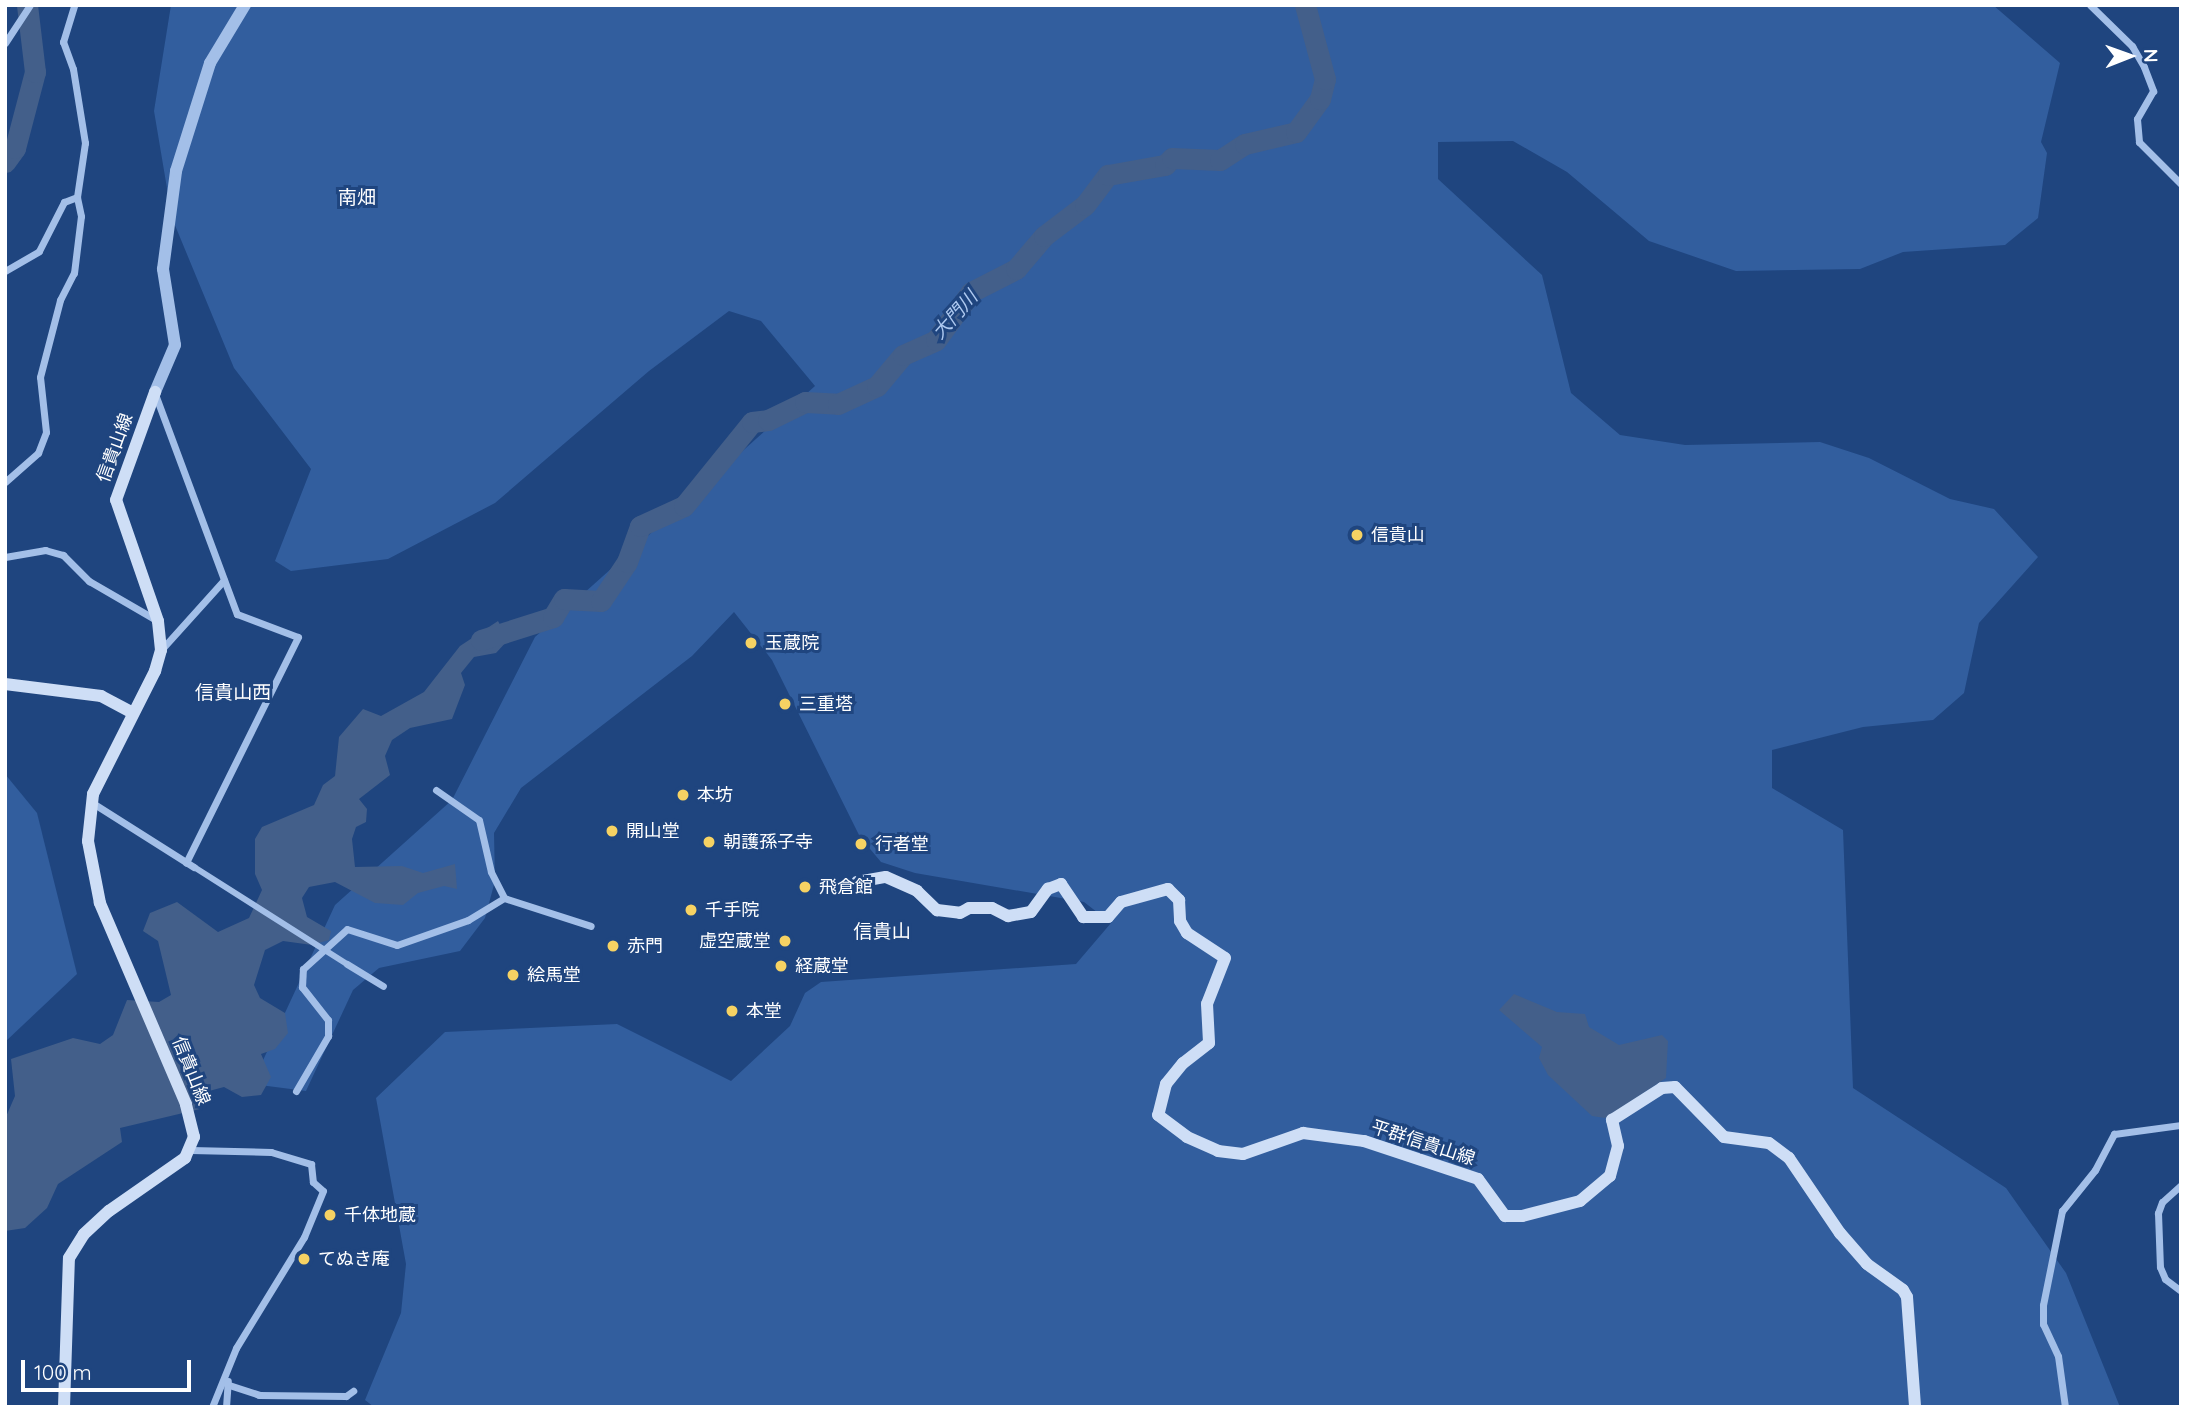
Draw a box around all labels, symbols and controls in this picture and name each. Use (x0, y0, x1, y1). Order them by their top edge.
north arrow (2095, 21, 2165, 91)
text: N (2139, 48, 2163, 63)
district label: 南畑 (338, 187, 376, 209)
water label: 大門川 (927, 286, 983, 344)
street label: 信貴山線 (93, 410, 137, 486)
place label: 信貴山 (1371, 524, 1425, 546)
marker: 信貴山 (1349, 527, 1365, 543)
place label: 玉蔵院 (765, 632, 819, 654)
marker: 玉蔵院 (743, 635, 759, 651)
district label: 信貴山西 (195, 682, 271, 704)
place label: 三重塔 (799, 693, 853, 715)
marker: 三重塔 (777, 696, 793, 712)
place label: 本坊 (697, 784, 733, 806)
marker: 本坊 (675, 787, 691, 803)
place label: 開山堂 (626, 820, 680, 842)
marker: 開山堂 (604, 823, 620, 839)
place label: 朝護孫子寺 (723, 831, 813, 853)
place label: 行者堂 (875, 833, 929, 855)
marker: 朝護孫子寺 (701, 834, 717, 850)
marker: 行者堂 (853, 836, 869, 852)
place label: 飛倉館 (819, 876, 873, 898)
marker: 飛倉館 (797, 879, 813, 895)
place label: 千手院 (705, 899, 759, 921)
marker: 千手院 (683, 902, 699, 918)
district label: 信貴山 (854, 921, 910, 943)
place label: 虚空蔵堂 (699, 930, 771, 952)
marker: 虚空蔵堂 (777, 933, 793, 949)
place label: 赤門 (627, 935, 663, 957)
marker: 赤門 (605, 938, 621, 954)
place label: 経蔵堂 (795, 955, 849, 977)
marker: 経蔵堂 (773, 958, 789, 974)
place label: 絵馬堂 (527, 964, 581, 986)
marker: 絵馬堂 (505, 967, 521, 983)
place label: 本堂 (746, 1000, 782, 1022)
marker: 本堂 (724, 1003, 740, 1019)
street label: 信貴山線 (168, 1034, 214, 1108)
street label: 平群信貴山線 (1368, 1116, 1478, 1170)
place label: 千体地蔵 (344, 1204, 416, 1226)
marker: 千体地蔵 (322, 1207, 338, 1223)
place label: てぬき庵 (318, 1248, 390, 1270)
marker: てぬき庵 (296, 1251, 312, 1267)
scale bar (24, 1346, 194, 1390)
text: 100 m (34, 1359, 92, 1385)

